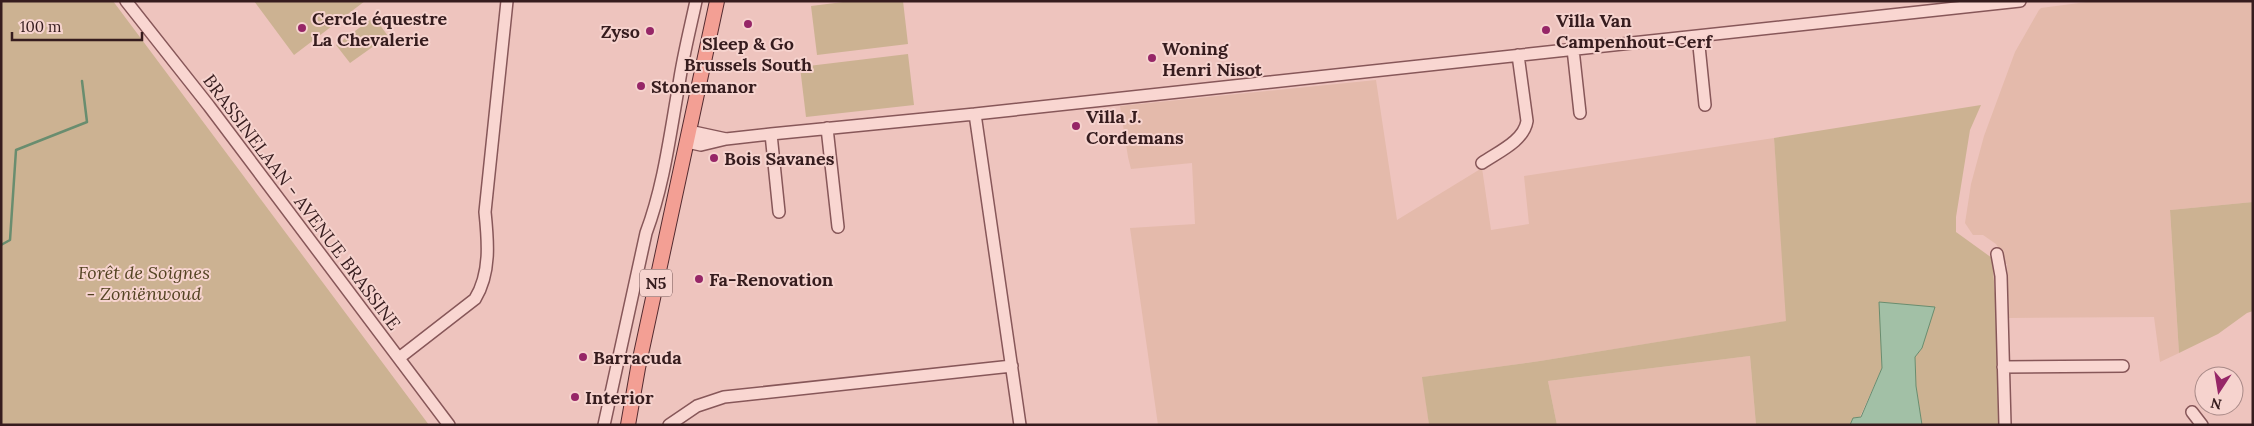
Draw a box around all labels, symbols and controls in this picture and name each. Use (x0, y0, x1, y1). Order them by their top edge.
place label: Cercle équestre La Chevalerie (312, 7, 447, 51)
place label: Villa Van Campenhout-Cerf (1556, 9, 1713, 53)
scale bar (12, 10, 142, 42)
text: 100 m (20, 17, 61, 36)
marker: Sleep & Go Brussels South (742, 18, 754, 30)
place label: Zyso (601, 20, 640, 43)
marker: Cercle équestre La Chevalerie (296, 22, 308, 34)
marker: Villa Van Campenhout-Cerf (1540, 24, 1552, 36)
marker: Zyso (644, 25, 656, 37)
place label: Sleep & Go Brussels South (684, 32, 812, 76)
place label: Woning Henri Nisot (1162, 37, 1263, 81)
marker: Woning Henri Nisot (1146, 52, 1158, 64)
street label: BRASSINELAAN - AVENUE BRASSINE (198, 70, 406, 334)
place label: Stonemanor (651, 75, 757, 98)
marker: Stonemanor (635, 80, 647, 92)
place label: Villa J. Cordemans (1086, 105, 1184, 149)
marker: Villa J. Cordemans (1070, 120, 1082, 132)
place label: Bois Savanes (724, 147, 835, 170)
marker: Bois Savanes (708, 152, 720, 164)
park label: Forêt de Soignes - Zoniënwoud (78, 261, 210, 305)
place label: Fa-Renovation (709, 268, 834, 291)
road number: N5 (640, 270, 672, 296)
marker: Fa-Renovation (693, 273, 705, 285)
place label: Barracuda (593, 346, 682, 369)
marker: Barracuda (577, 351, 589, 363)
north arrow (2194, 366, 2244, 416)
place label: Interior (585, 386, 654, 409)
marker: Interior (569, 391, 581, 403)
text: N (2209, 394, 2223, 414)

